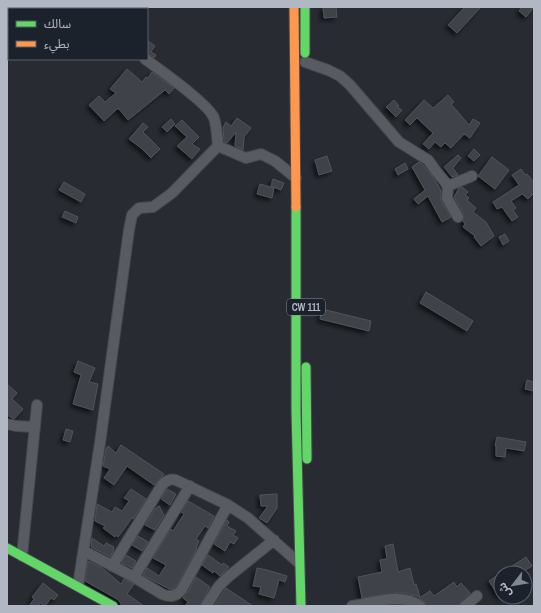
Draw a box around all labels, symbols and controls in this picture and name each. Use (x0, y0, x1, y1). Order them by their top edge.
legend (8, 8, 148, 60)
text: سالك (44, 16, 71, 32)
text: بطيء (44, 36, 70, 54)
road number: CW 111 (287, 299, 325, 315)
north arrow (493, 565, 533, 605)
text: ش (495, 580, 514, 600)

